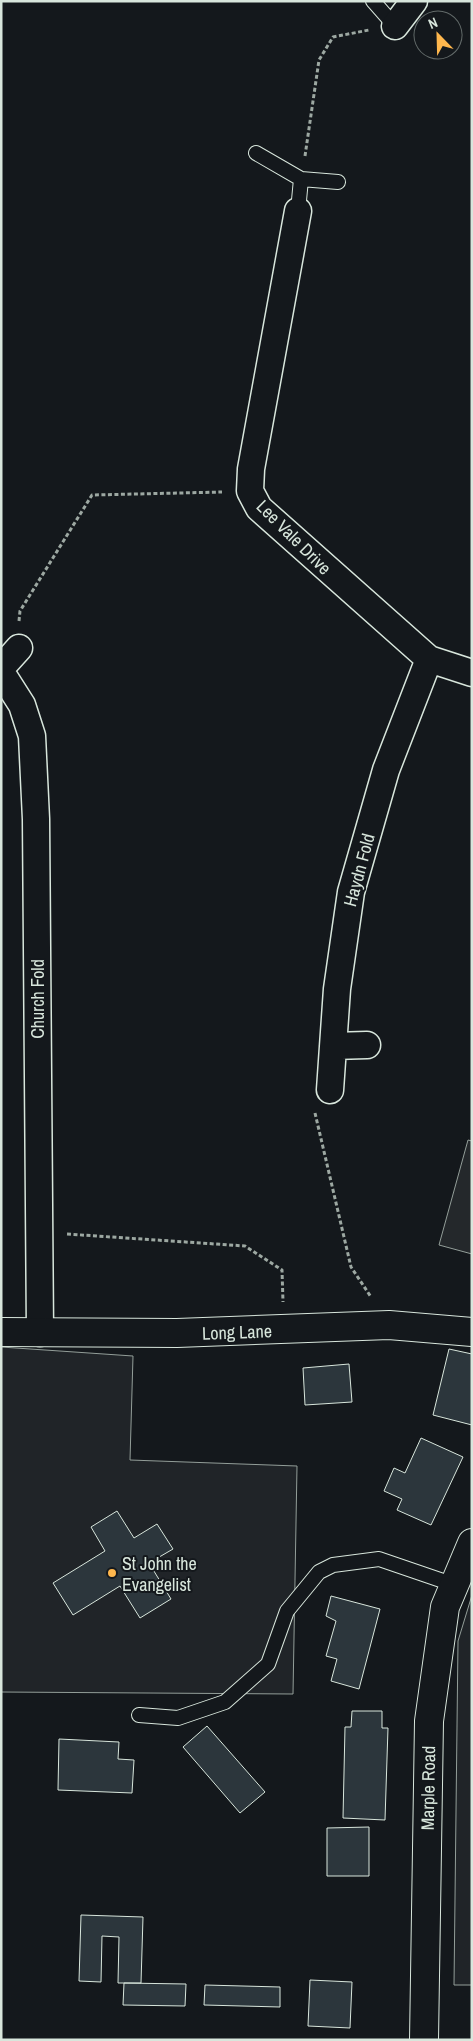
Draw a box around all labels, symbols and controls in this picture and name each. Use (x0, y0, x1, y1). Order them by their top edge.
north arrow (413, 10, 463, 60)
text: N (426, 13, 440, 33)
street label: Lee Vale Drive (251, 494, 337, 580)
street label: Haydn Fold (337, 831, 381, 909)
street label: Church Fold (25, 959, 50, 1039)
street label: Long Lane (202, 1318, 272, 1346)
place label: St John the Evangelist (122, 1551, 197, 1597)
marker: St John the Evangelist (106, 1567, 118, 1579)
street label: Marple Road (415, 1746, 441, 1830)

